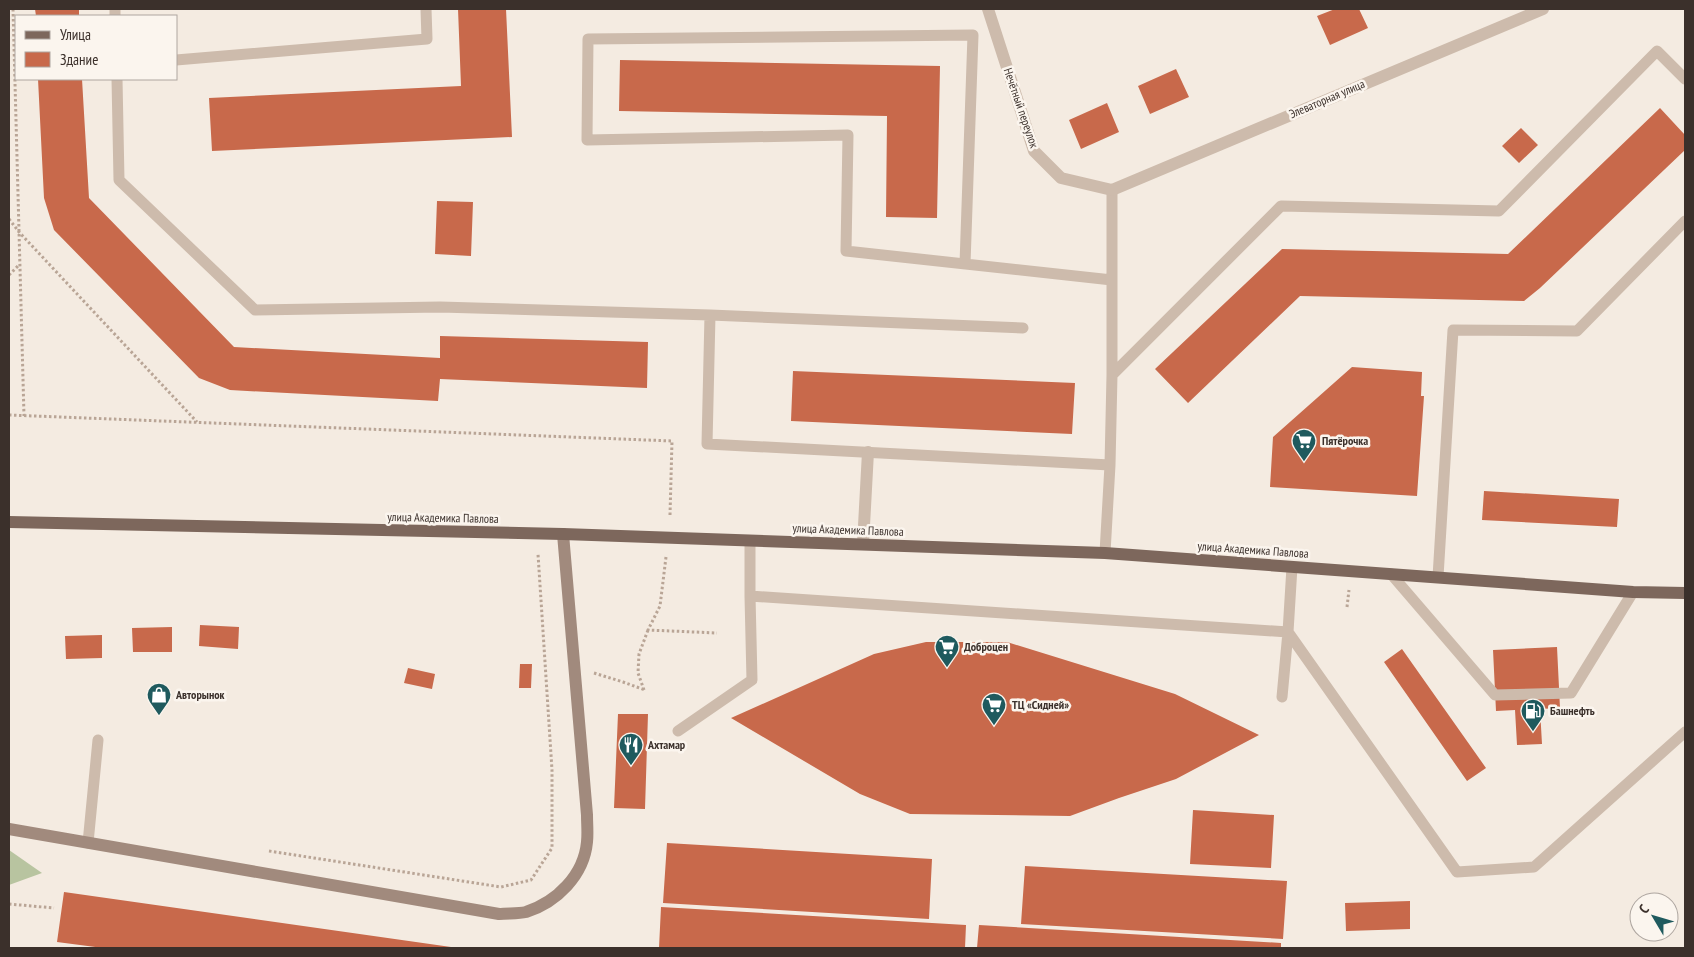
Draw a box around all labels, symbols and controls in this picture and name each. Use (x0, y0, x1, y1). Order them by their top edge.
legend (15, 15, 178, 80)
text: Улица (60, 25, 91, 44)
text: Здание (60, 50, 98, 69)
street label: Нечётный переулок (1001, 66, 1042, 150)
street label: Элеваторная улица (1287, 76, 1367, 121)
supermarket icon: Пятёрочка (1291, 428, 1317, 462)
place label: Пятёрочка (1322, 433, 1368, 448)
street label: улица Академика Павлова (387, 509, 499, 526)
street label: улица Академика Павлова (792, 520, 904, 539)
street label: улица Академика Павлова (1197, 538, 1309, 561)
supermarket icon: Доброцен (934, 634, 960, 668)
place label: Доброцен (964, 639, 1008, 654)
shop icon: Авторынок (146, 682, 172, 716)
place label: Авторынок (175, 687, 225, 702)
supermarket icon: ТЦ «Сидней» (981, 692, 1007, 726)
place label: ТЦ «Сидней» (1012, 697, 1069, 712)
fuel station icon: Башнефть (1520, 698, 1546, 732)
place label: Башнефть (1550, 703, 1595, 718)
restaurant icon: Ахтамар (618, 732, 644, 766)
place label: Ахтамар (647, 737, 686, 752)
north arrow (1629, 892, 1679, 942)
text: С (1635, 900, 1653, 917)

